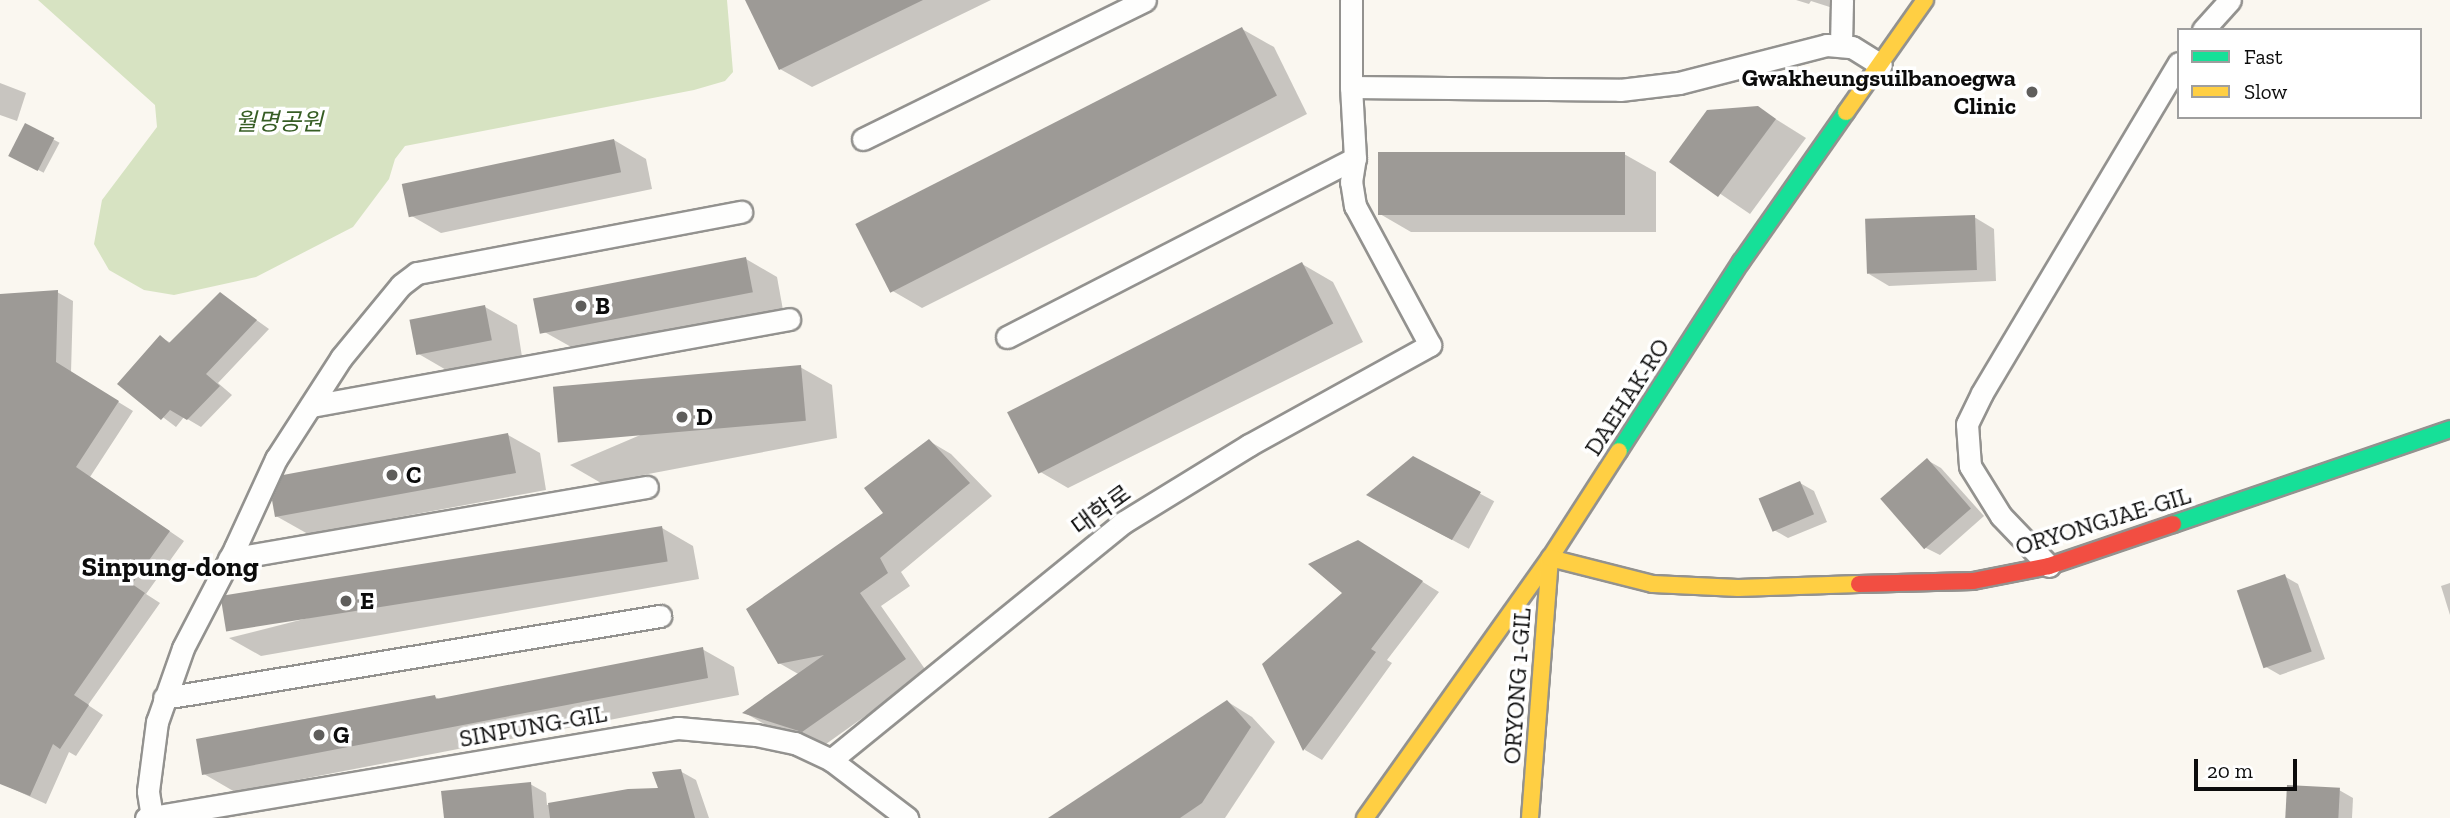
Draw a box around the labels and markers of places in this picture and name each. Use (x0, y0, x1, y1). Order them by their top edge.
place label: Gwakheungsuilbanoegwa Clinic (1742, 64, 2016, 120)
marker: Gwakheungsuilbanoegwa Clinic (2022, 82, 2042, 102)
place label: B (595, 292, 610, 320)
marker: B (573, 298, 589, 314)
place label: D (696, 403, 713, 431)
marker: D (674, 409, 690, 425)
place label: C (406, 461, 421, 489)
marker: C (384, 467, 400, 483)
place label: E (360, 587, 374, 615)
marker: E (338, 593, 354, 609)
place label: G (333, 721, 349, 749)
marker: G (311, 727, 327, 743)

